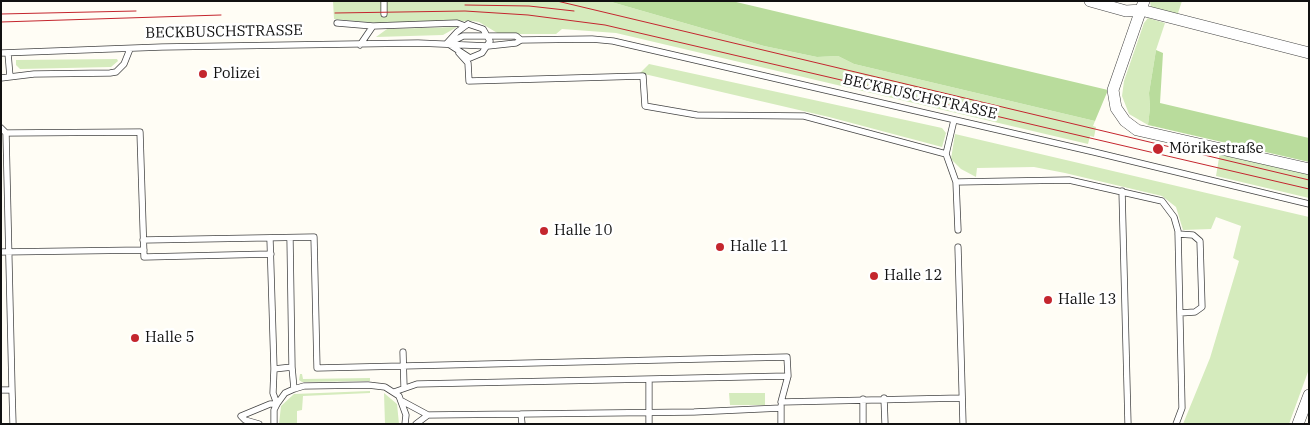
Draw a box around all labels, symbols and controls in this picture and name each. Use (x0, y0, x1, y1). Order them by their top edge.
street label: BECKBUSCHSTRASSE (145, 22, 303, 42)
place label: Polizei (213, 65, 260, 83)
marker: Polizei (197, 68, 209, 80)
street label: BECKBUSCHSTRASSE (841, 71, 999, 123)
place label: Mörikestraße (1169, 140, 1263, 158)
marker: Mörikestraße (1151, 142, 1165, 156)
place label: Halle 10 (554, 222, 613, 240)
marker: Halle 10 (538, 225, 550, 237)
place label: Halle 11 (730, 238, 789, 256)
marker: Halle 11 (714, 241, 726, 253)
place label: Halle 12 (884, 267, 943, 285)
marker: Halle 12 (868, 270, 880, 282)
place label: Halle 13 (1058, 291, 1117, 309)
marker: Halle 13 (1042, 294, 1054, 306)
place label: Halle 5 (145, 329, 195, 347)
marker: Halle 5 (129, 332, 141, 344)

